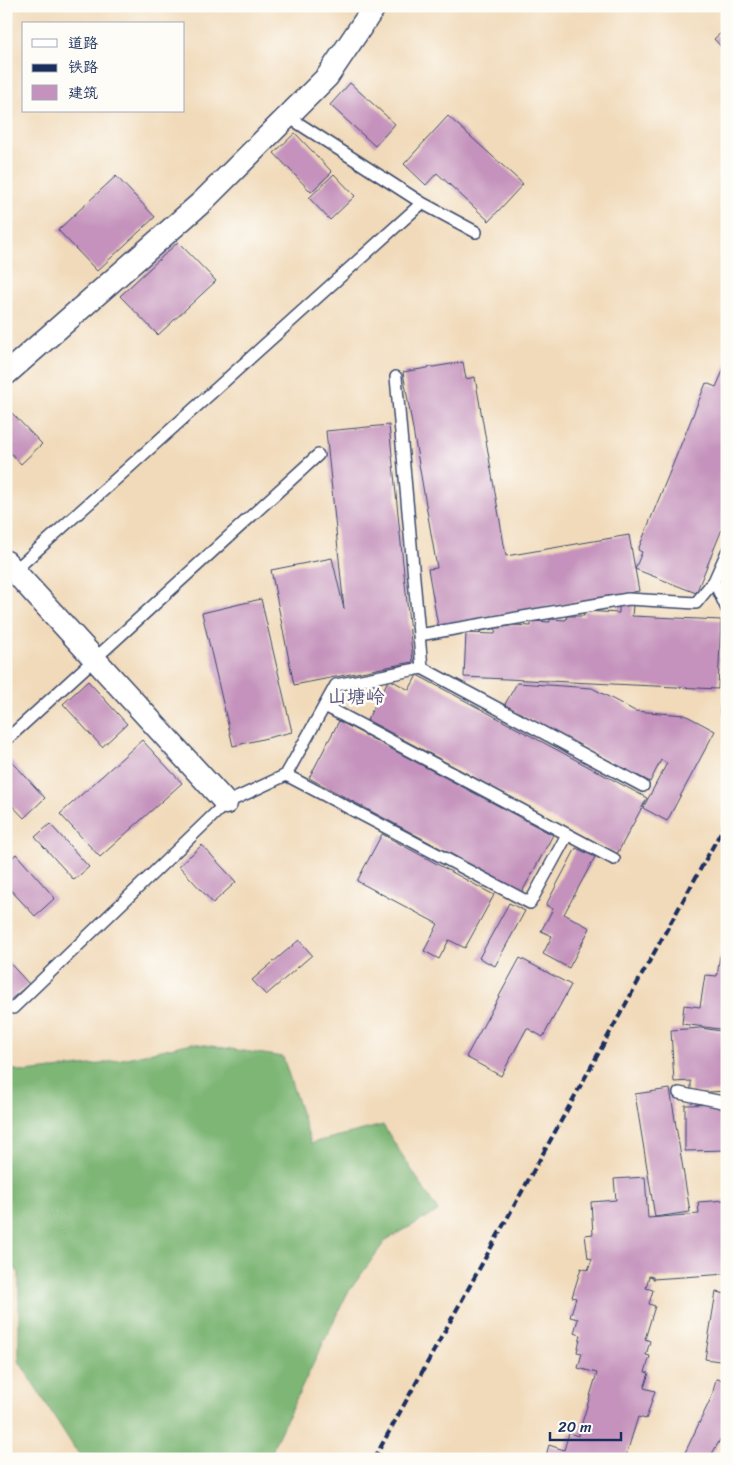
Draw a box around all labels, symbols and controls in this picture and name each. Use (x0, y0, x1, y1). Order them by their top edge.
legend (22, 22, 185, 112)
text: 道路 (68, 30, 98, 56)
text: 铁路 (68, 54, 98, 80)
text: 建筑 (68, 80, 98, 106)
district label: 山塘岭 (327, 680, 385, 713)
scale bar (550, 1410, 622, 1442)
text: 20 m (558, 1414, 592, 1440)

